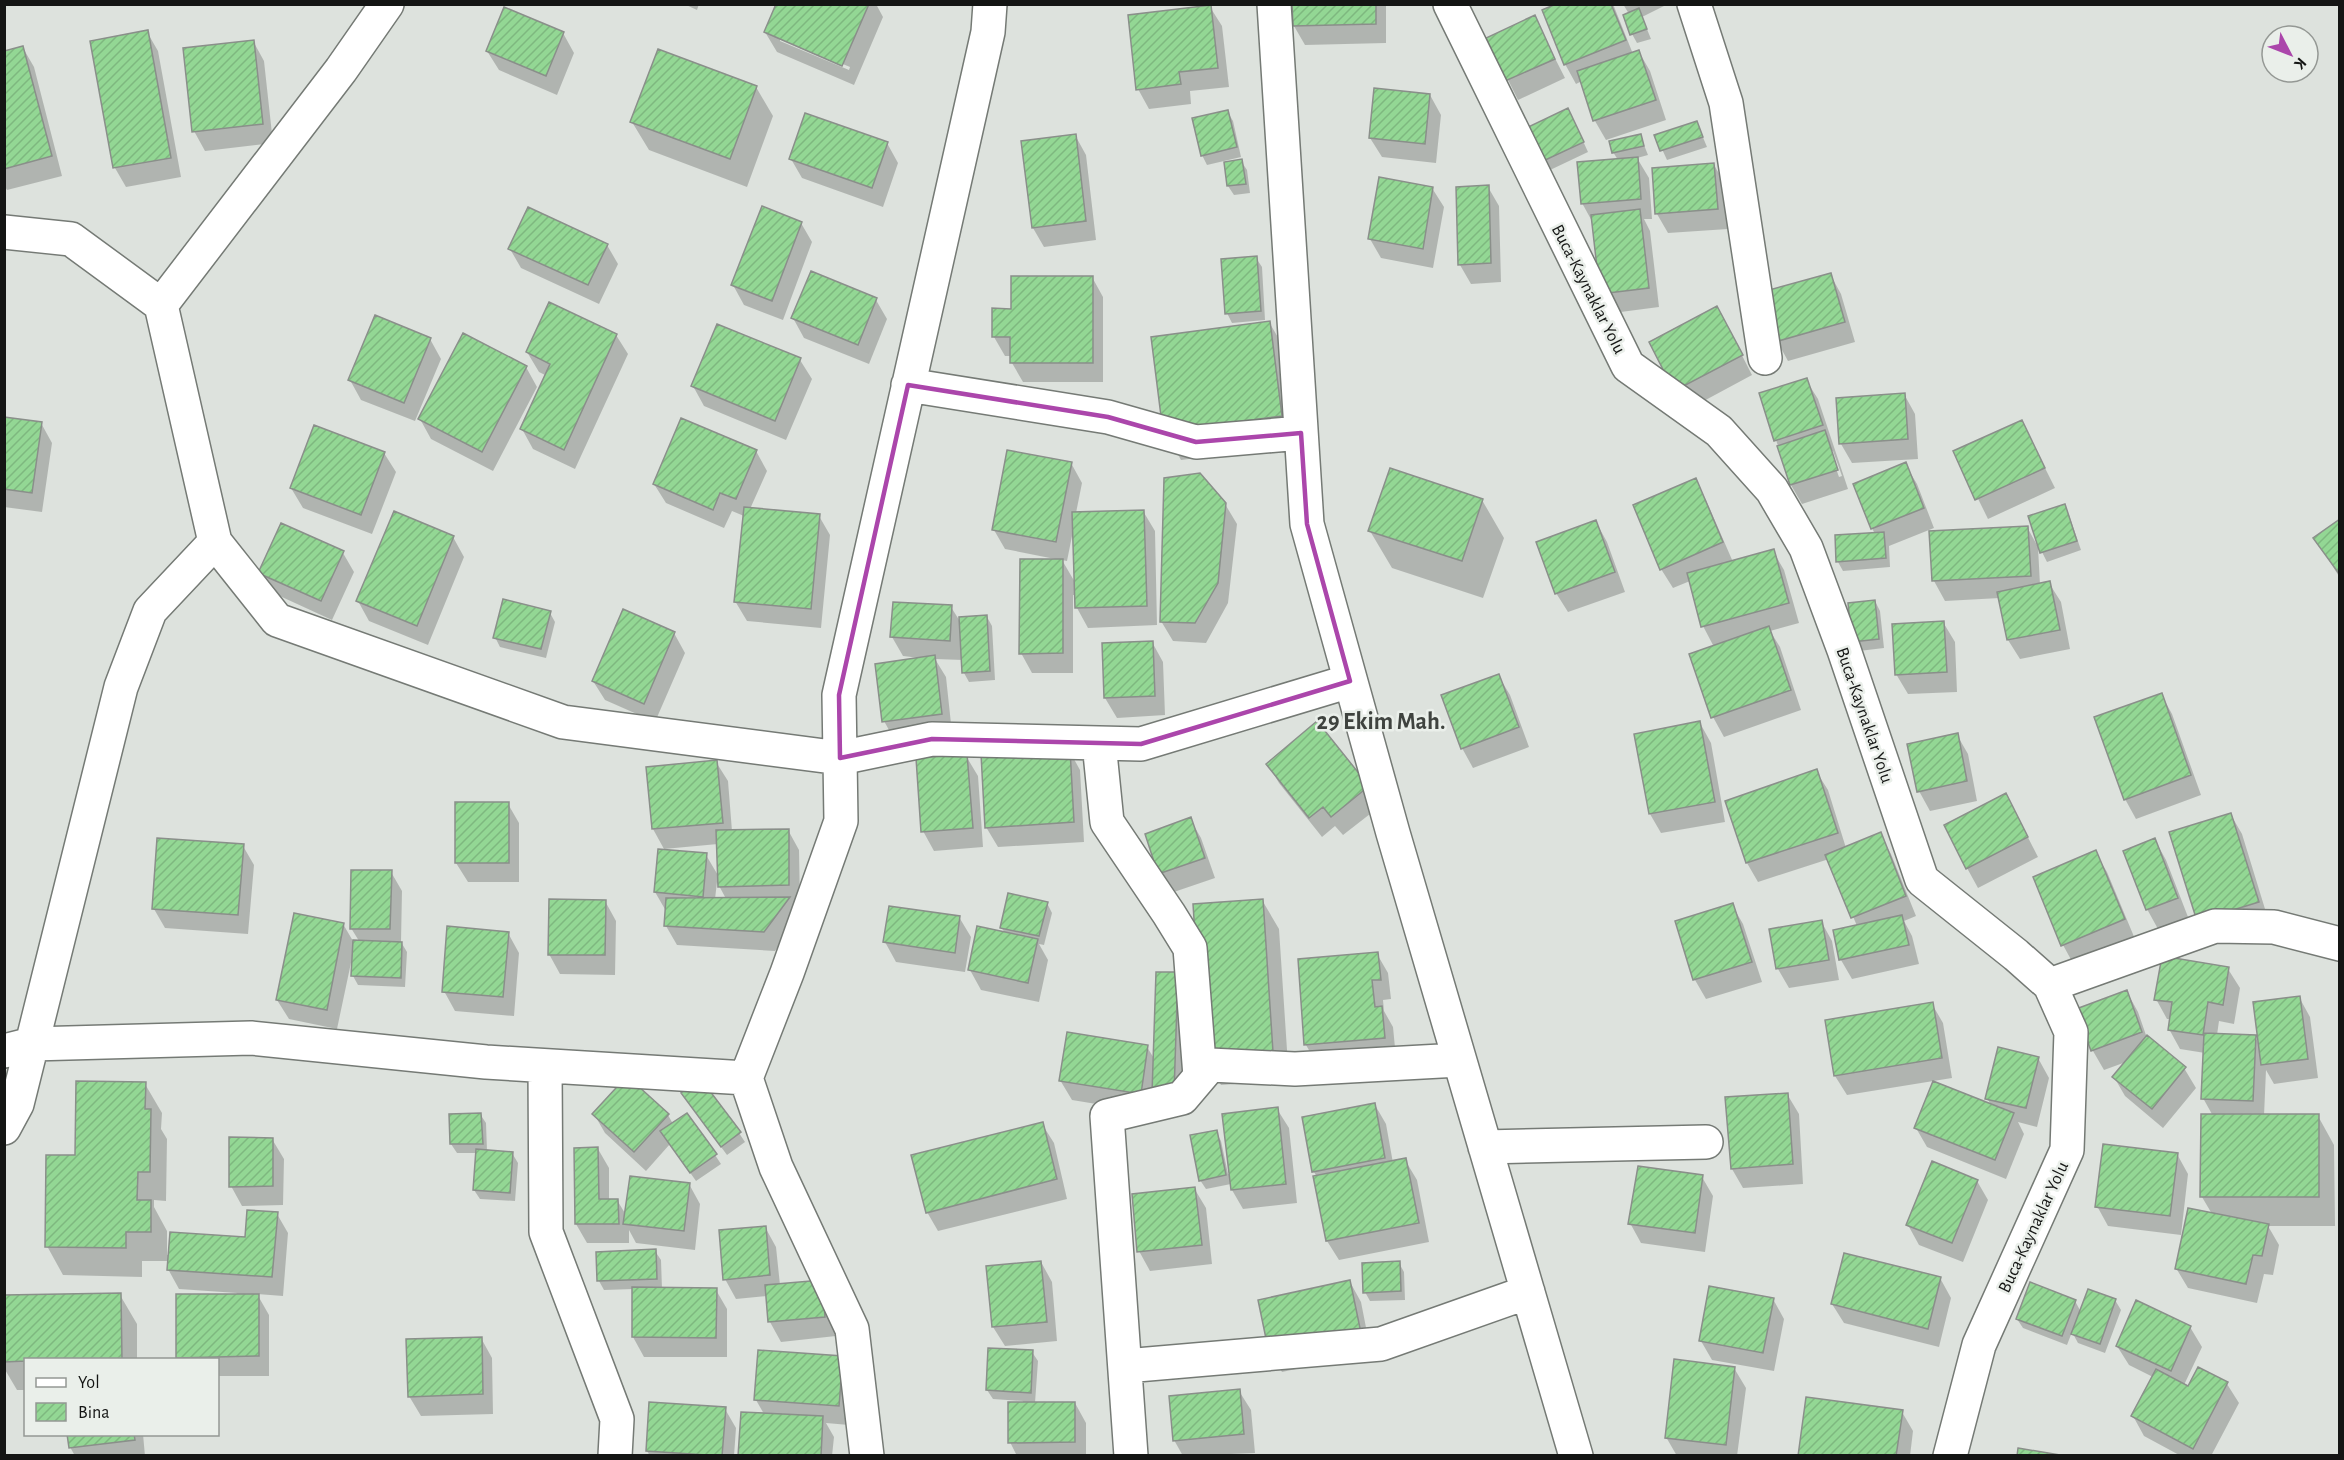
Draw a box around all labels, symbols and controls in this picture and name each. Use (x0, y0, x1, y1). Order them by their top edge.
north arrow (2260, 24, 2320, 84)
text: K (2291, 55, 2309, 73)
street label: Buca-Kaynaklar Yolu (1548, 222, 1628, 357)
street label: Buca-Kaynaklar Yolu (1832, 645, 1896, 786)
district label: 29 Ekim Mah. (1317, 710, 1445, 734)
street label: Buca-Kaynaklar Yolu (1996, 1159, 2072, 1296)
legend (24, 1358, 219, 1436)
text: Yol (78, 1374, 100, 1392)
text: Bina (78, 1404, 110, 1422)

